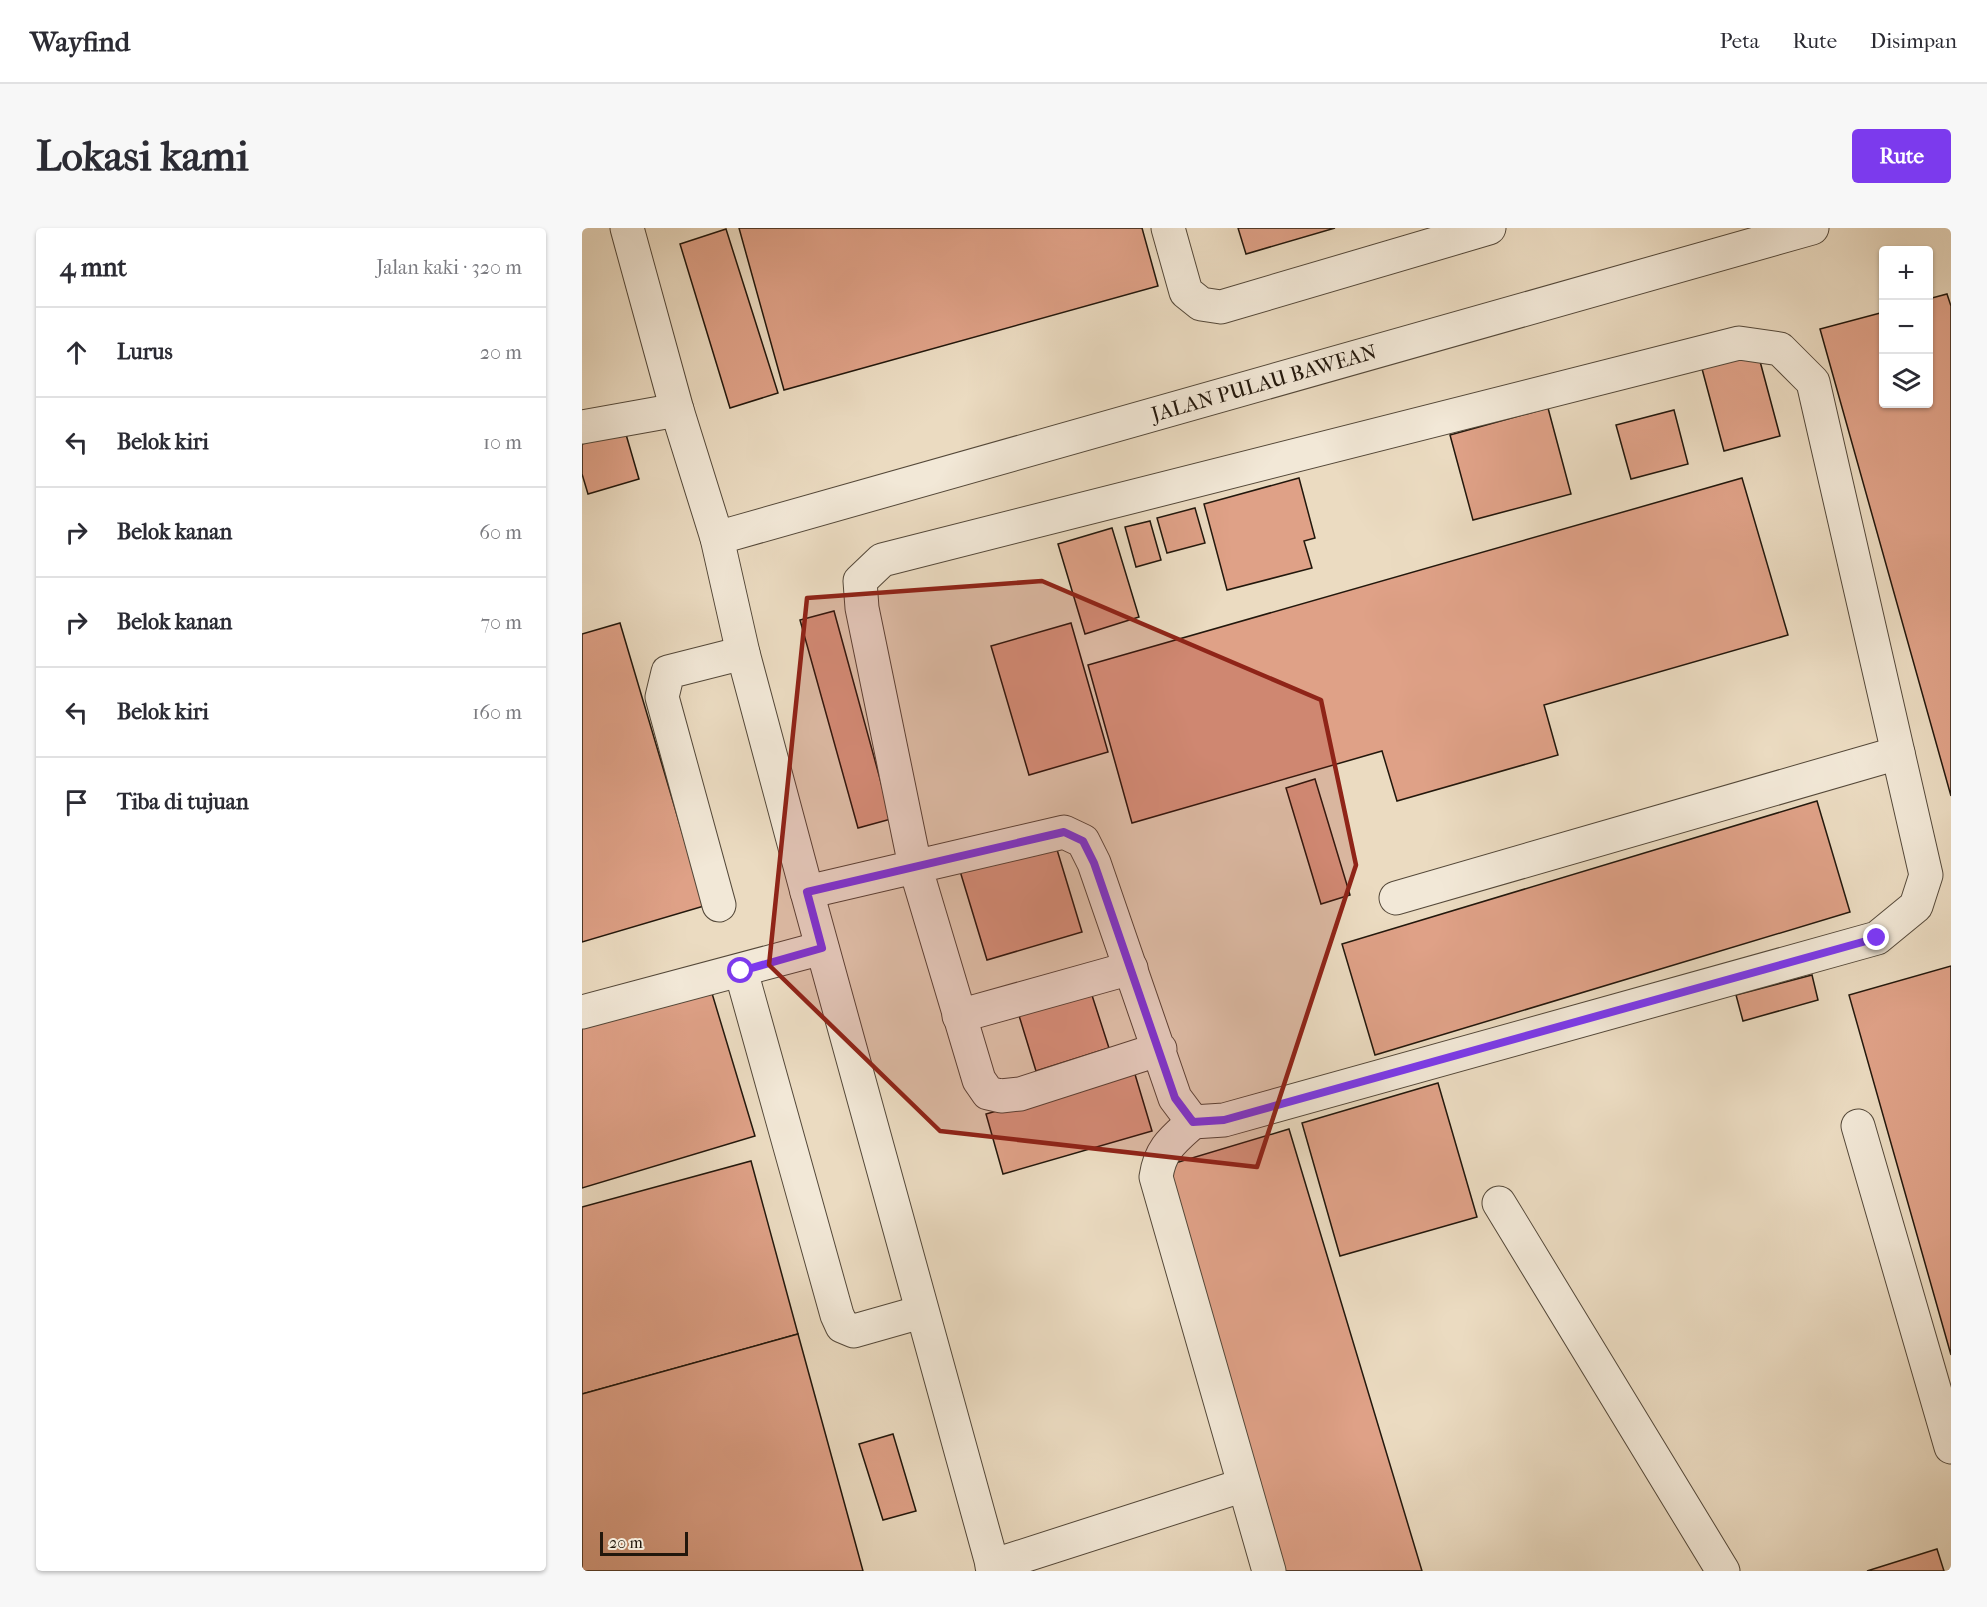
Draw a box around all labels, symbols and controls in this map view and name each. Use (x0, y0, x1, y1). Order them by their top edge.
text: Wayfind (30, 25, 130, 58)
text: Peta (1720, 29, 1759, 53)
text: Rute (1792, 29, 1837, 53)
text: Disimpan (1870, 29, 1957, 53)
button: Rute (1852, 129, 1951, 183)
text: Lokasi kami (36, 132, 249, 181)
map controls (1879, 246, 1933, 408)
button: + (1879, 246, 1933, 300)
text: 4 mnt (60, 252, 127, 283)
text: Jalan kaki · 320 m (376, 256, 522, 279)
button: − (1879, 300, 1933, 354)
icon: ahead (60, 336, 93, 369)
text: Lurus (117, 339, 173, 365)
street label: JALAN PULAU BAWEAN (1147, 339, 1379, 427)
text: 20 m (480, 341, 522, 364)
button: layers (1879, 354, 1933, 408)
icon: left (60, 426, 93, 459)
text: Belok kiri (117, 429, 209, 455)
text: 10 m (483, 431, 522, 454)
icon: right (60, 516, 93, 549)
text: Belok kanan (117, 519, 232, 545)
text: 60 m (479, 521, 522, 544)
icon: right (60, 606, 93, 639)
text: Belok kanan (117, 609, 232, 635)
text: 70 m (480, 611, 522, 634)
icon: left (60, 696, 93, 729)
text: Belok kiri (117, 699, 209, 725)
text: 160 m (472, 701, 522, 724)
icon: arrive (60, 786, 93, 819)
text: Tiba di tujuan (117, 789, 249, 815)
route end (1863, 924, 1889, 950)
route start (727, 957, 753, 983)
scale bar (600, 1529, 688, 1556)
text: 20 m (609, 1533, 643, 1552)

